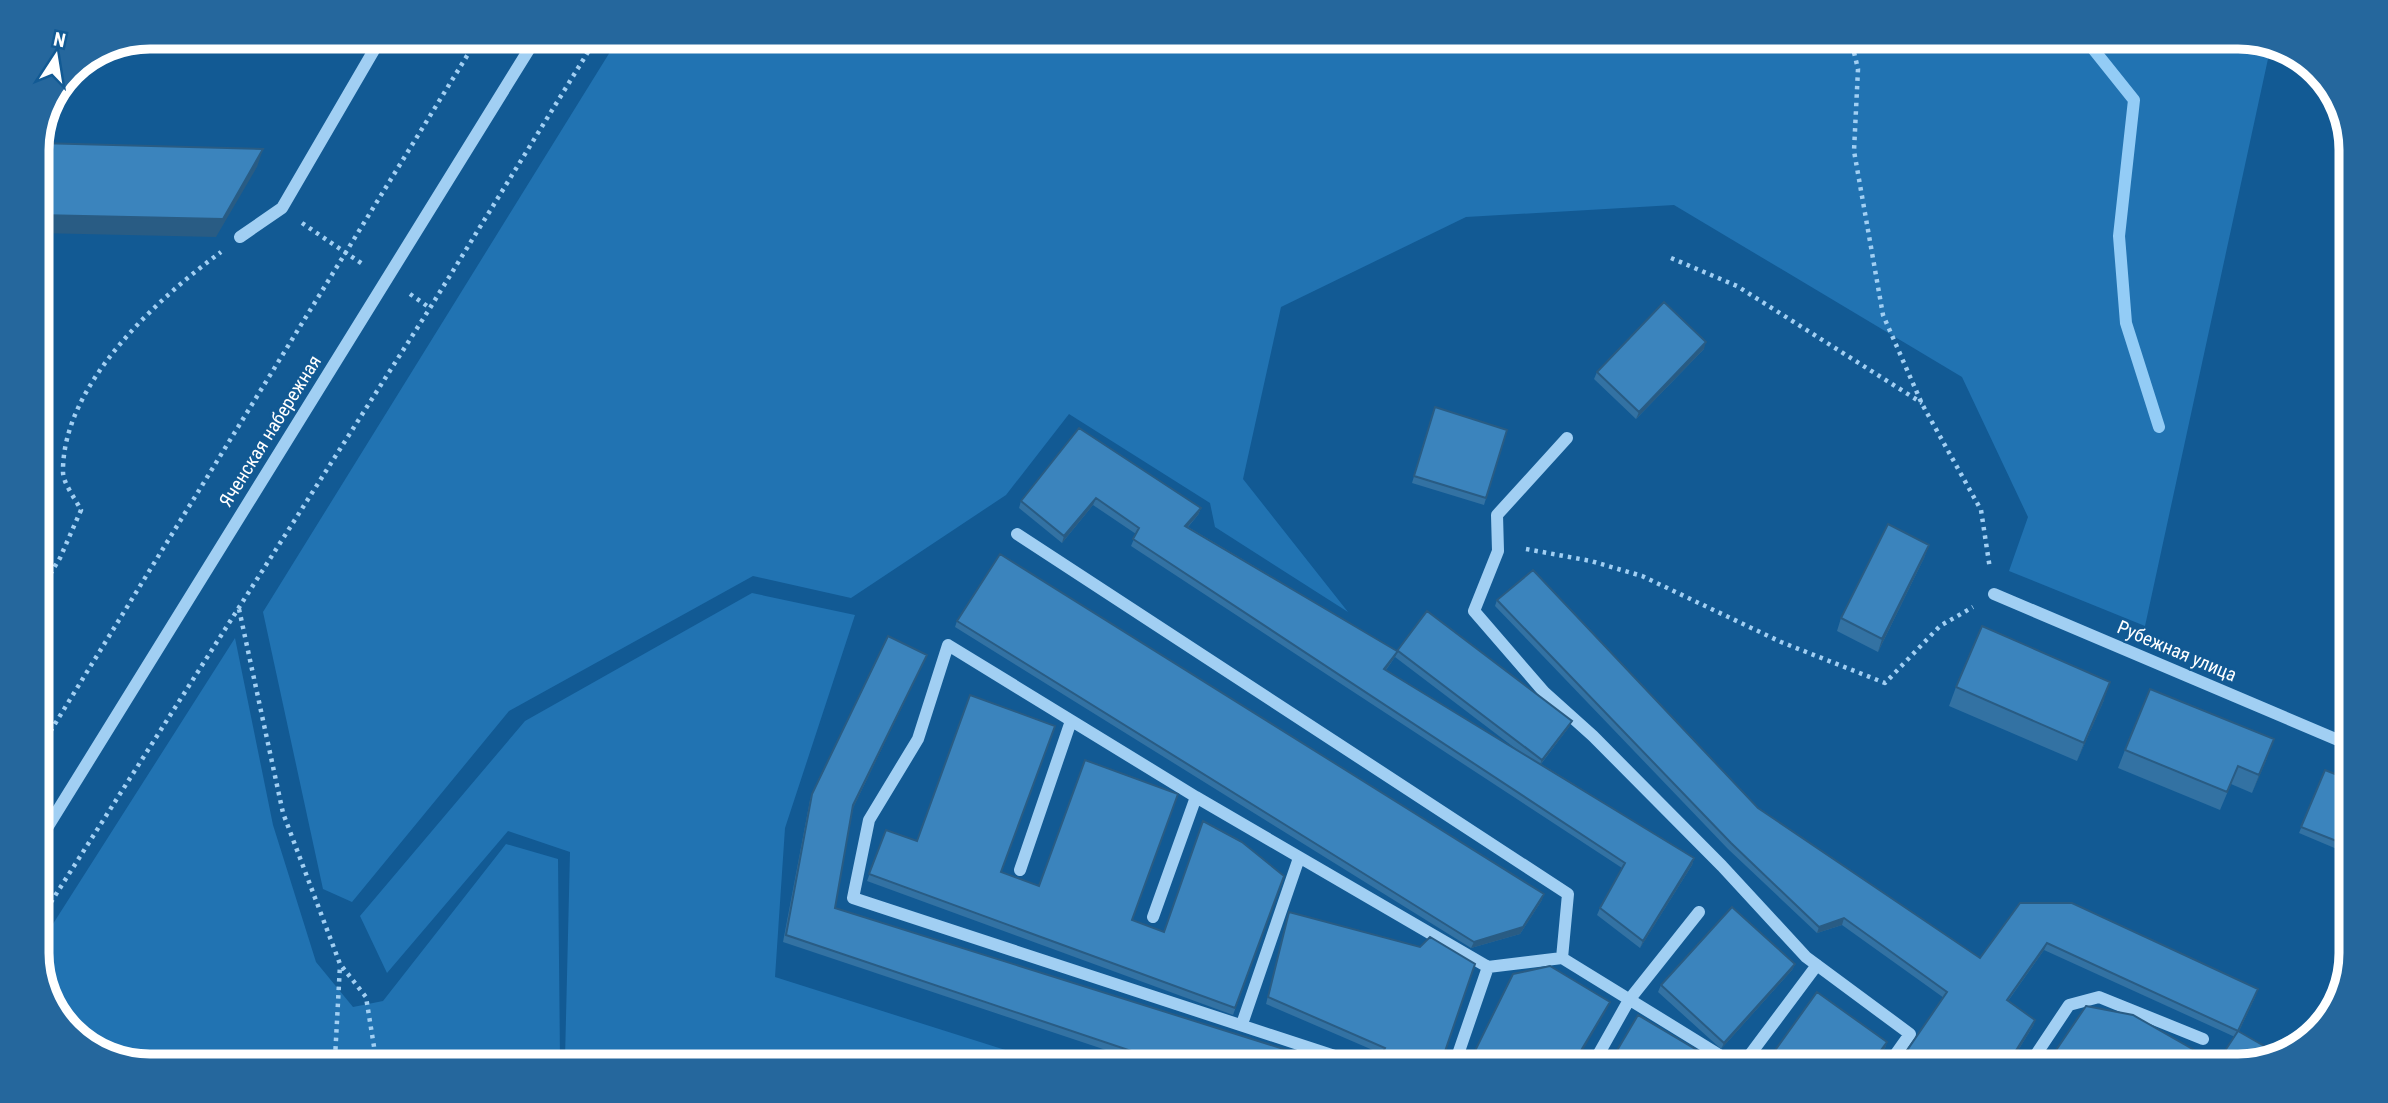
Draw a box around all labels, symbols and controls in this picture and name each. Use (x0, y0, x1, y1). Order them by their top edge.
north arrow (21, 21, 91, 91)
text: N (51, 27, 68, 52)
street label: Яченская набережная (214, 351, 326, 511)
street label: Рубежная улица (2114, 615, 2240, 687)

